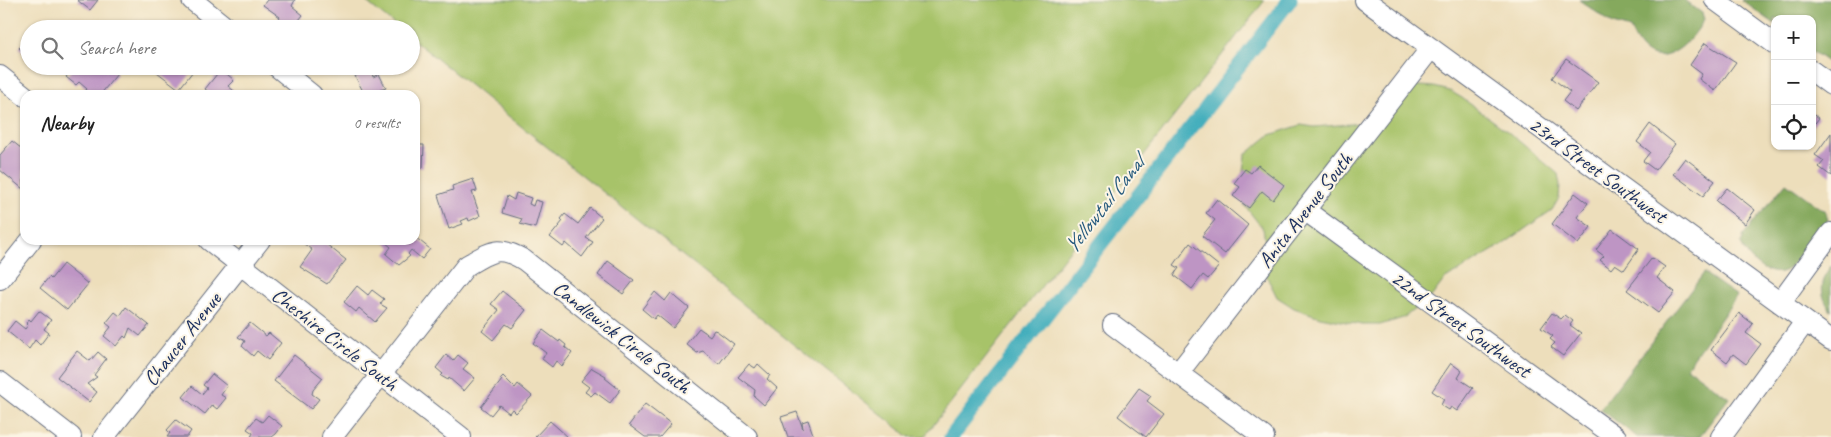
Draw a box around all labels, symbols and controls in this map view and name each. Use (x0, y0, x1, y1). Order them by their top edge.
map controls (1771, 15, 1816, 150)
button: + (1771, 15, 1816, 60)
search box (20, 20, 420, 75)
icon: search (38, 34, 66, 62)
text: Search here (78, 36, 155, 60)
button: − (1771, 60, 1816, 105)
button: locate (1771, 105, 1816, 150)
text: Nearby (40, 110, 93, 136)
street label: 23rd Street Southwest (1524, 111, 1674, 230)
text: 0 results (353, 113, 400, 133)
water label: Yellowtail Canal (1058, 145, 1155, 259)
street label: Anita Avenue South (1252, 146, 1359, 273)
street label: 22nd Street Southwest (1386, 265, 1537, 384)
street label: Candlewick Circle South (548, 275, 697, 400)
street label: Cheshire Circle South (267, 282, 404, 397)
street label: Chaucer Avenue (137, 286, 227, 391)

